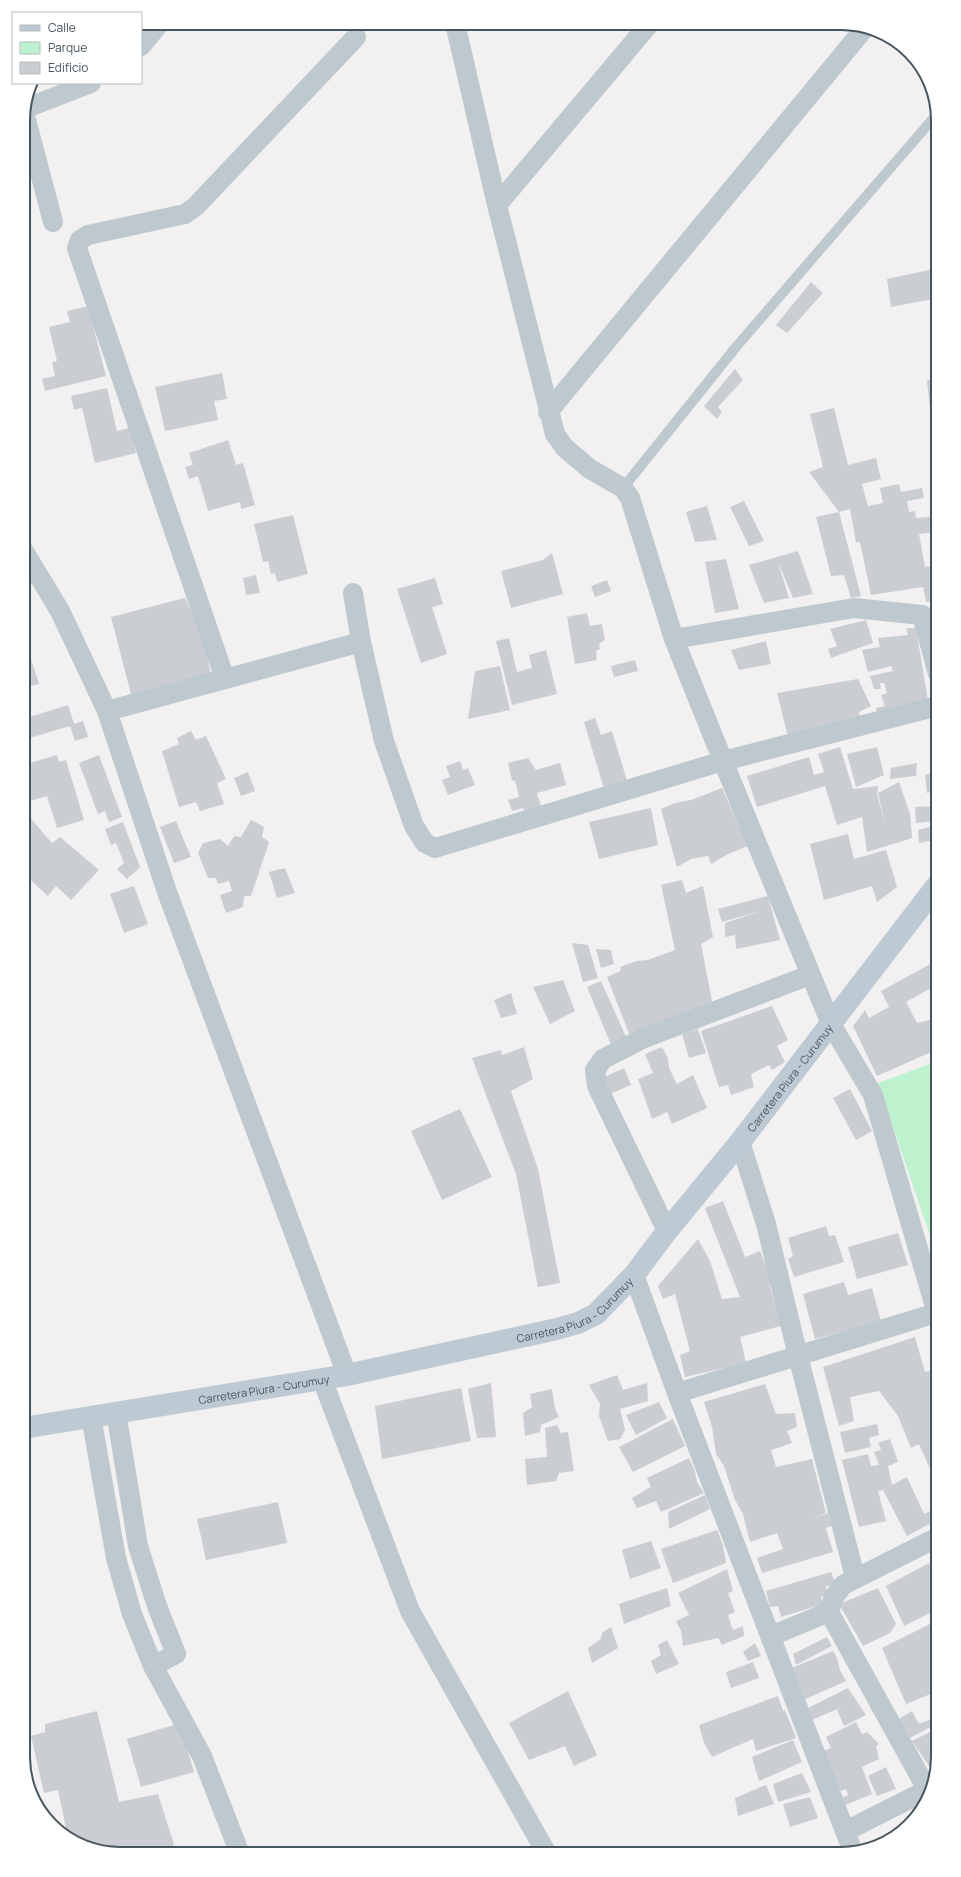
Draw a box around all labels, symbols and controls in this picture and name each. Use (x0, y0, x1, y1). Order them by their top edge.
legend (12, 12, 142, 84)
text: Calle (48, 19, 76, 36)
text: Parque (48, 39, 87, 56)
text: Edificio (48, 59, 88, 76)
street label: Carretera Piura - Curumuy (743, 1020, 836, 1135)
street label: Carretera Piura - Curumuy (515, 1274, 636, 1345)
street label: Carretera Piura - Curumuy (197, 1370, 330, 1407)

